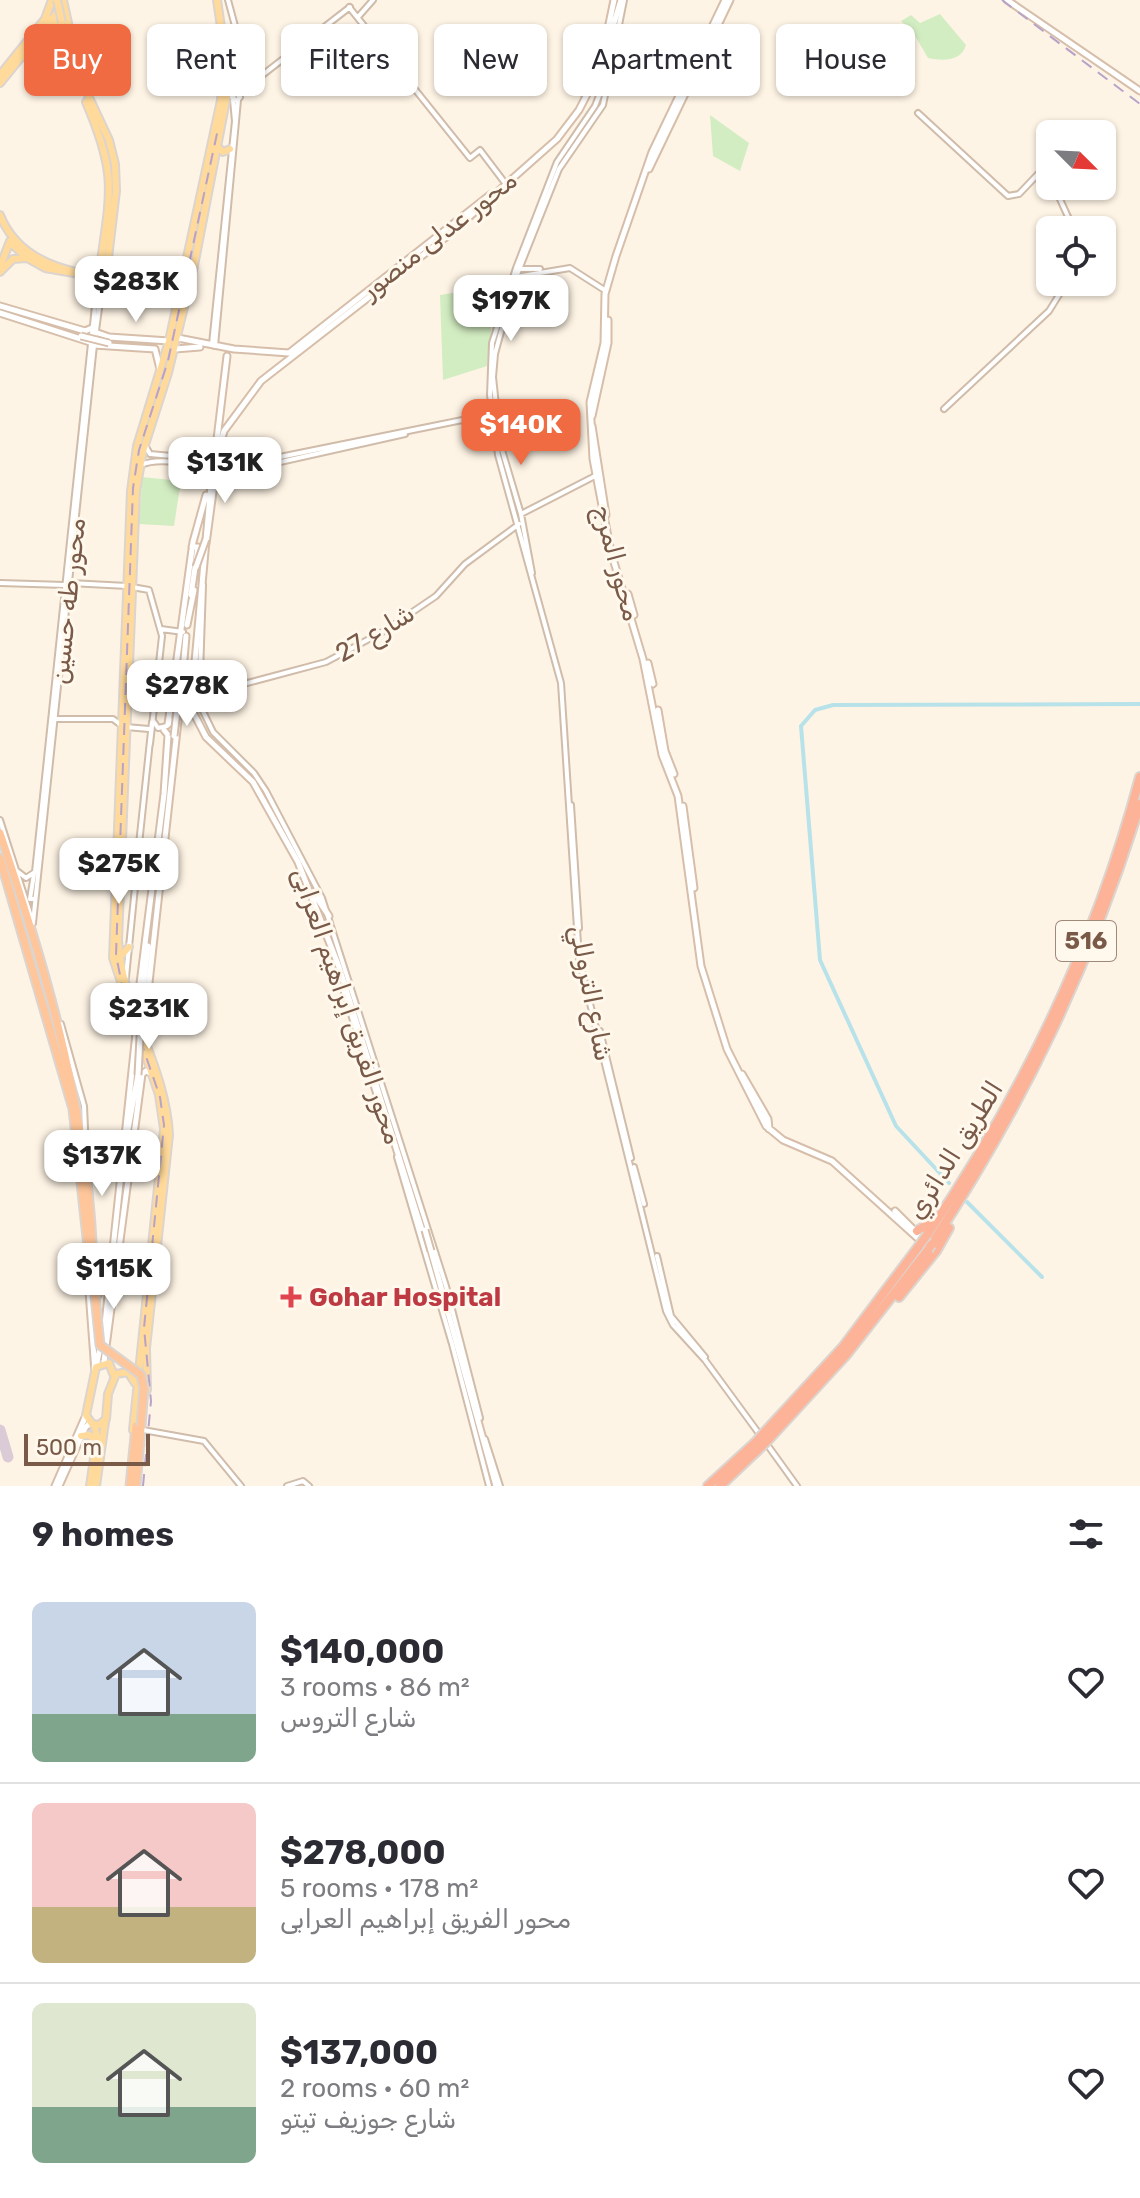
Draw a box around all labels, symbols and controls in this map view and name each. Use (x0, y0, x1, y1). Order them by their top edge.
chip: Buy (24, 24, 131, 96)
chip: Rent (147, 24, 265, 96)
chip: Filters (281, 24, 418, 96)
chip: New (434, 24, 547, 96)
chip: Apartment (563, 24, 760, 96)
chip: House (776, 24, 915, 96)
north arrow (1036, 120, 1116, 200)
map controls (1036, 120, 1116, 296)
street label: محور عدلى منصور (353, 165, 523, 307)
button: locate (1036, 216, 1116, 296)
pin: $283K (80, 256, 192, 324)
text: $283K (93, 266, 179, 297)
pin: $197K (455, 275, 567, 343)
text: $197K (471, 285, 551, 316)
pin: $140K (465, 399, 577, 467)
text: $140K (480, 409, 562, 440)
pin: $131K (169, 437, 281, 505)
text: $131K (186, 447, 264, 478)
street label: محور المرج (585, 501, 647, 625)
street label: محور طه حسين (44, 516, 92, 686)
street label: شارع 27 (330, 597, 421, 670)
pin: $278K (131, 660, 243, 728)
text: $278K (145, 670, 229, 701)
pin: $275K (63, 838, 175, 906)
text: $275K (77, 848, 161, 879)
street label: محور الفريق إبراهيم العرابى (284, 863, 409, 1149)
road number: 516 (1056, 921, 1116, 961)
street label: شارع التروللي (559, 922, 619, 1064)
pin: $231K (93, 983, 205, 1051)
text: $231K (108, 993, 190, 1024)
street label: الطريق الدائري (900, 1075, 1011, 1226)
pin: $137K (46, 1130, 158, 1198)
text: $137K (62, 1140, 142, 1171)
pin: $115K (58, 1243, 170, 1311)
text: $115K (75, 1253, 153, 1284)
place label: Gohar Hospital (309, 1282, 501, 1313)
marker: Gohar Hospital (280, 1286, 302, 1308)
scale bar (24, 1430, 150, 1466)
text: 500 m (36, 1434, 102, 1461)
icon: filters (1064, 1512, 1108, 1556)
text: 9 homes (32, 1514, 174, 1555)
text: $140,000 (280, 1631, 444, 1672)
icon: home (96, 1634, 192, 1730)
icon: heart (1064, 1660, 1108, 1704)
text: 3 rooms · 86 m² (280, 1672, 470, 1703)
text: شارع التروس (280, 1703, 417, 1734)
text: $278,000 (280, 1832, 446, 1873)
icon: home (96, 1835, 192, 1931)
icon: heart (1064, 1861, 1108, 1905)
text: 5 rooms · 178 m² (280, 1873, 478, 1904)
text: محور الفريق إبراهيم العرابى (280, 1904, 571, 1935)
text: $137,000 (280, 2032, 438, 2073)
icon: home (96, 2035, 192, 2131)
icon: heart (1064, 2061, 1108, 2105)
text: 2 rooms · 60 m² (280, 2073, 469, 2104)
text: شارع جوزيف تيتو (280, 2104, 456, 2135)

